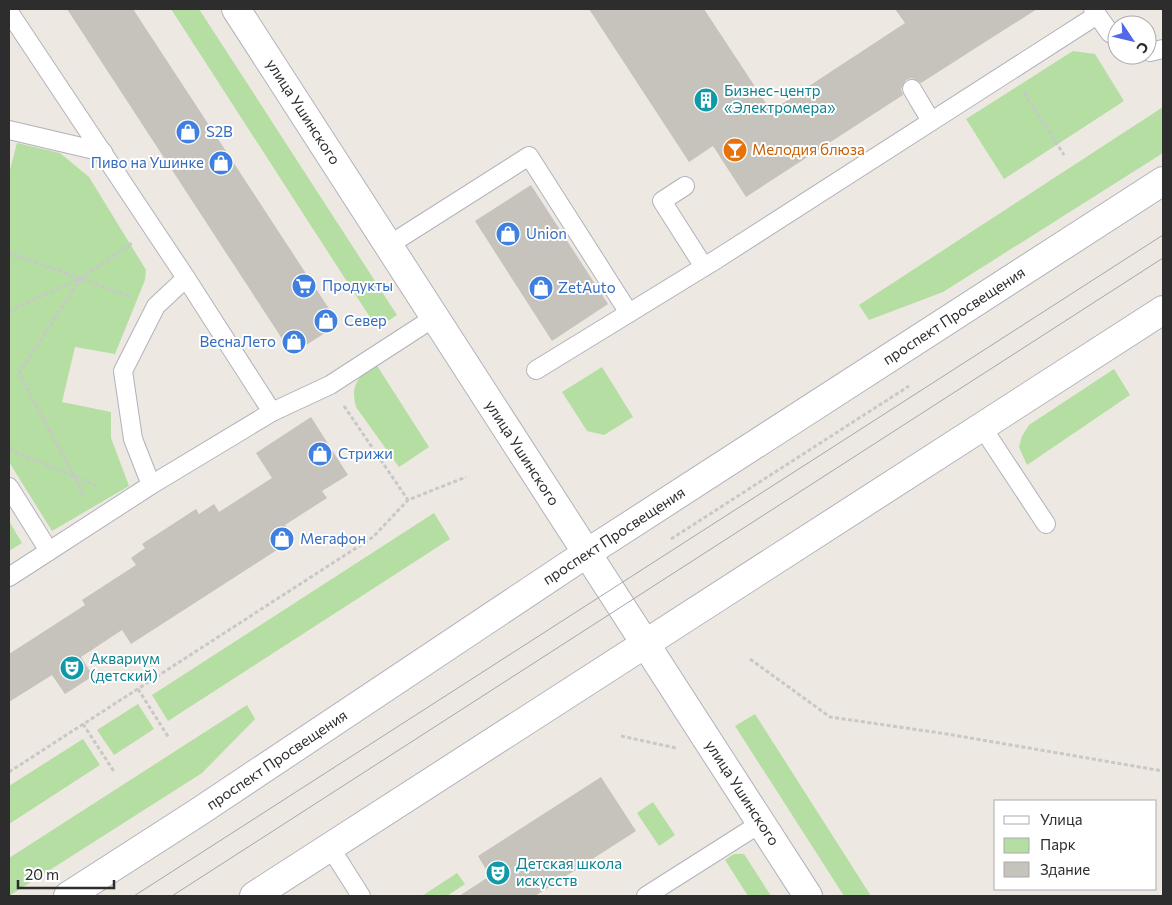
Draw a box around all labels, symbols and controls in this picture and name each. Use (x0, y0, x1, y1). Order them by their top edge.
north arrow (1107, 15, 1157, 65)
text: С (1133, 39, 1153, 57)
street label: улица Ушинского (263, 55, 345, 168)
place label: Бизнес-центр «Электромера» (724, 81, 836, 116)
building icon: Бизнес-центр «Электромера» (693, 87, 719, 113)
shop icon: S2B (175, 119, 201, 145)
place label: S2B (206, 122, 233, 140)
bar icon: Мелодия блюза (722, 137, 748, 163)
place label: Мелодия блюза (752, 140, 865, 158)
shop icon: Пиво на Ушинке (208, 150, 234, 176)
place label: Пиво на Ушинке (91, 153, 204, 171)
shop icon: Union (495, 221, 521, 247)
place label: Union (526, 224, 567, 242)
street label: проспект Просвещения (879, 262, 1028, 368)
supermarket icon: Продукты (291, 273, 317, 299)
shop icon: ZetAuto (528, 275, 554, 301)
place label: Продукты (322, 276, 393, 294)
place label: ZetAuto (558, 278, 616, 296)
shop icon: Север (313, 308, 339, 334)
place label: Север (344, 311, 387, 329)
shop icon: ВеснаЛето (281, 329, 307, 355)
place label: ВеснаЛето (200, 332, 276, 350)
street label: улица Ушинского (482, 396, 564, 509)
shop icon: Стрижи (307, 441, 333, 467)
place label: Стрижи (338, 444, 393, 462)
street label: проспект Просвещения (539, 482, 688, 588)
shop icon: Мегафон (269, 526, 295, 552)
place label: Мегафон (300, 529, 366, 547)
place label: Аквариум (детский) (90, 649, 160, 684)
theatre icon: Аквариум (детский) (59, 655, 85, 681)
street label: проспект Просвещения (203, 705, 350, 813)
street label: улица Ушинского (702, 736, 784, 849)
legend (994, 800, 1157, 890)
text: Улица (1040, 810, 1082, 828)
text: Парк (1040, 835, 1076, 853)
place label: Детская школа искусств (516, 854, 622, 889)
scale bar (18, 858, 114, 890)
theatre icon: Детская школа искусств (485, 860, 511, 886)
text: Здание (1040, 860, 1090, 878)
text: 20 m (25, 865, 59, 883)

